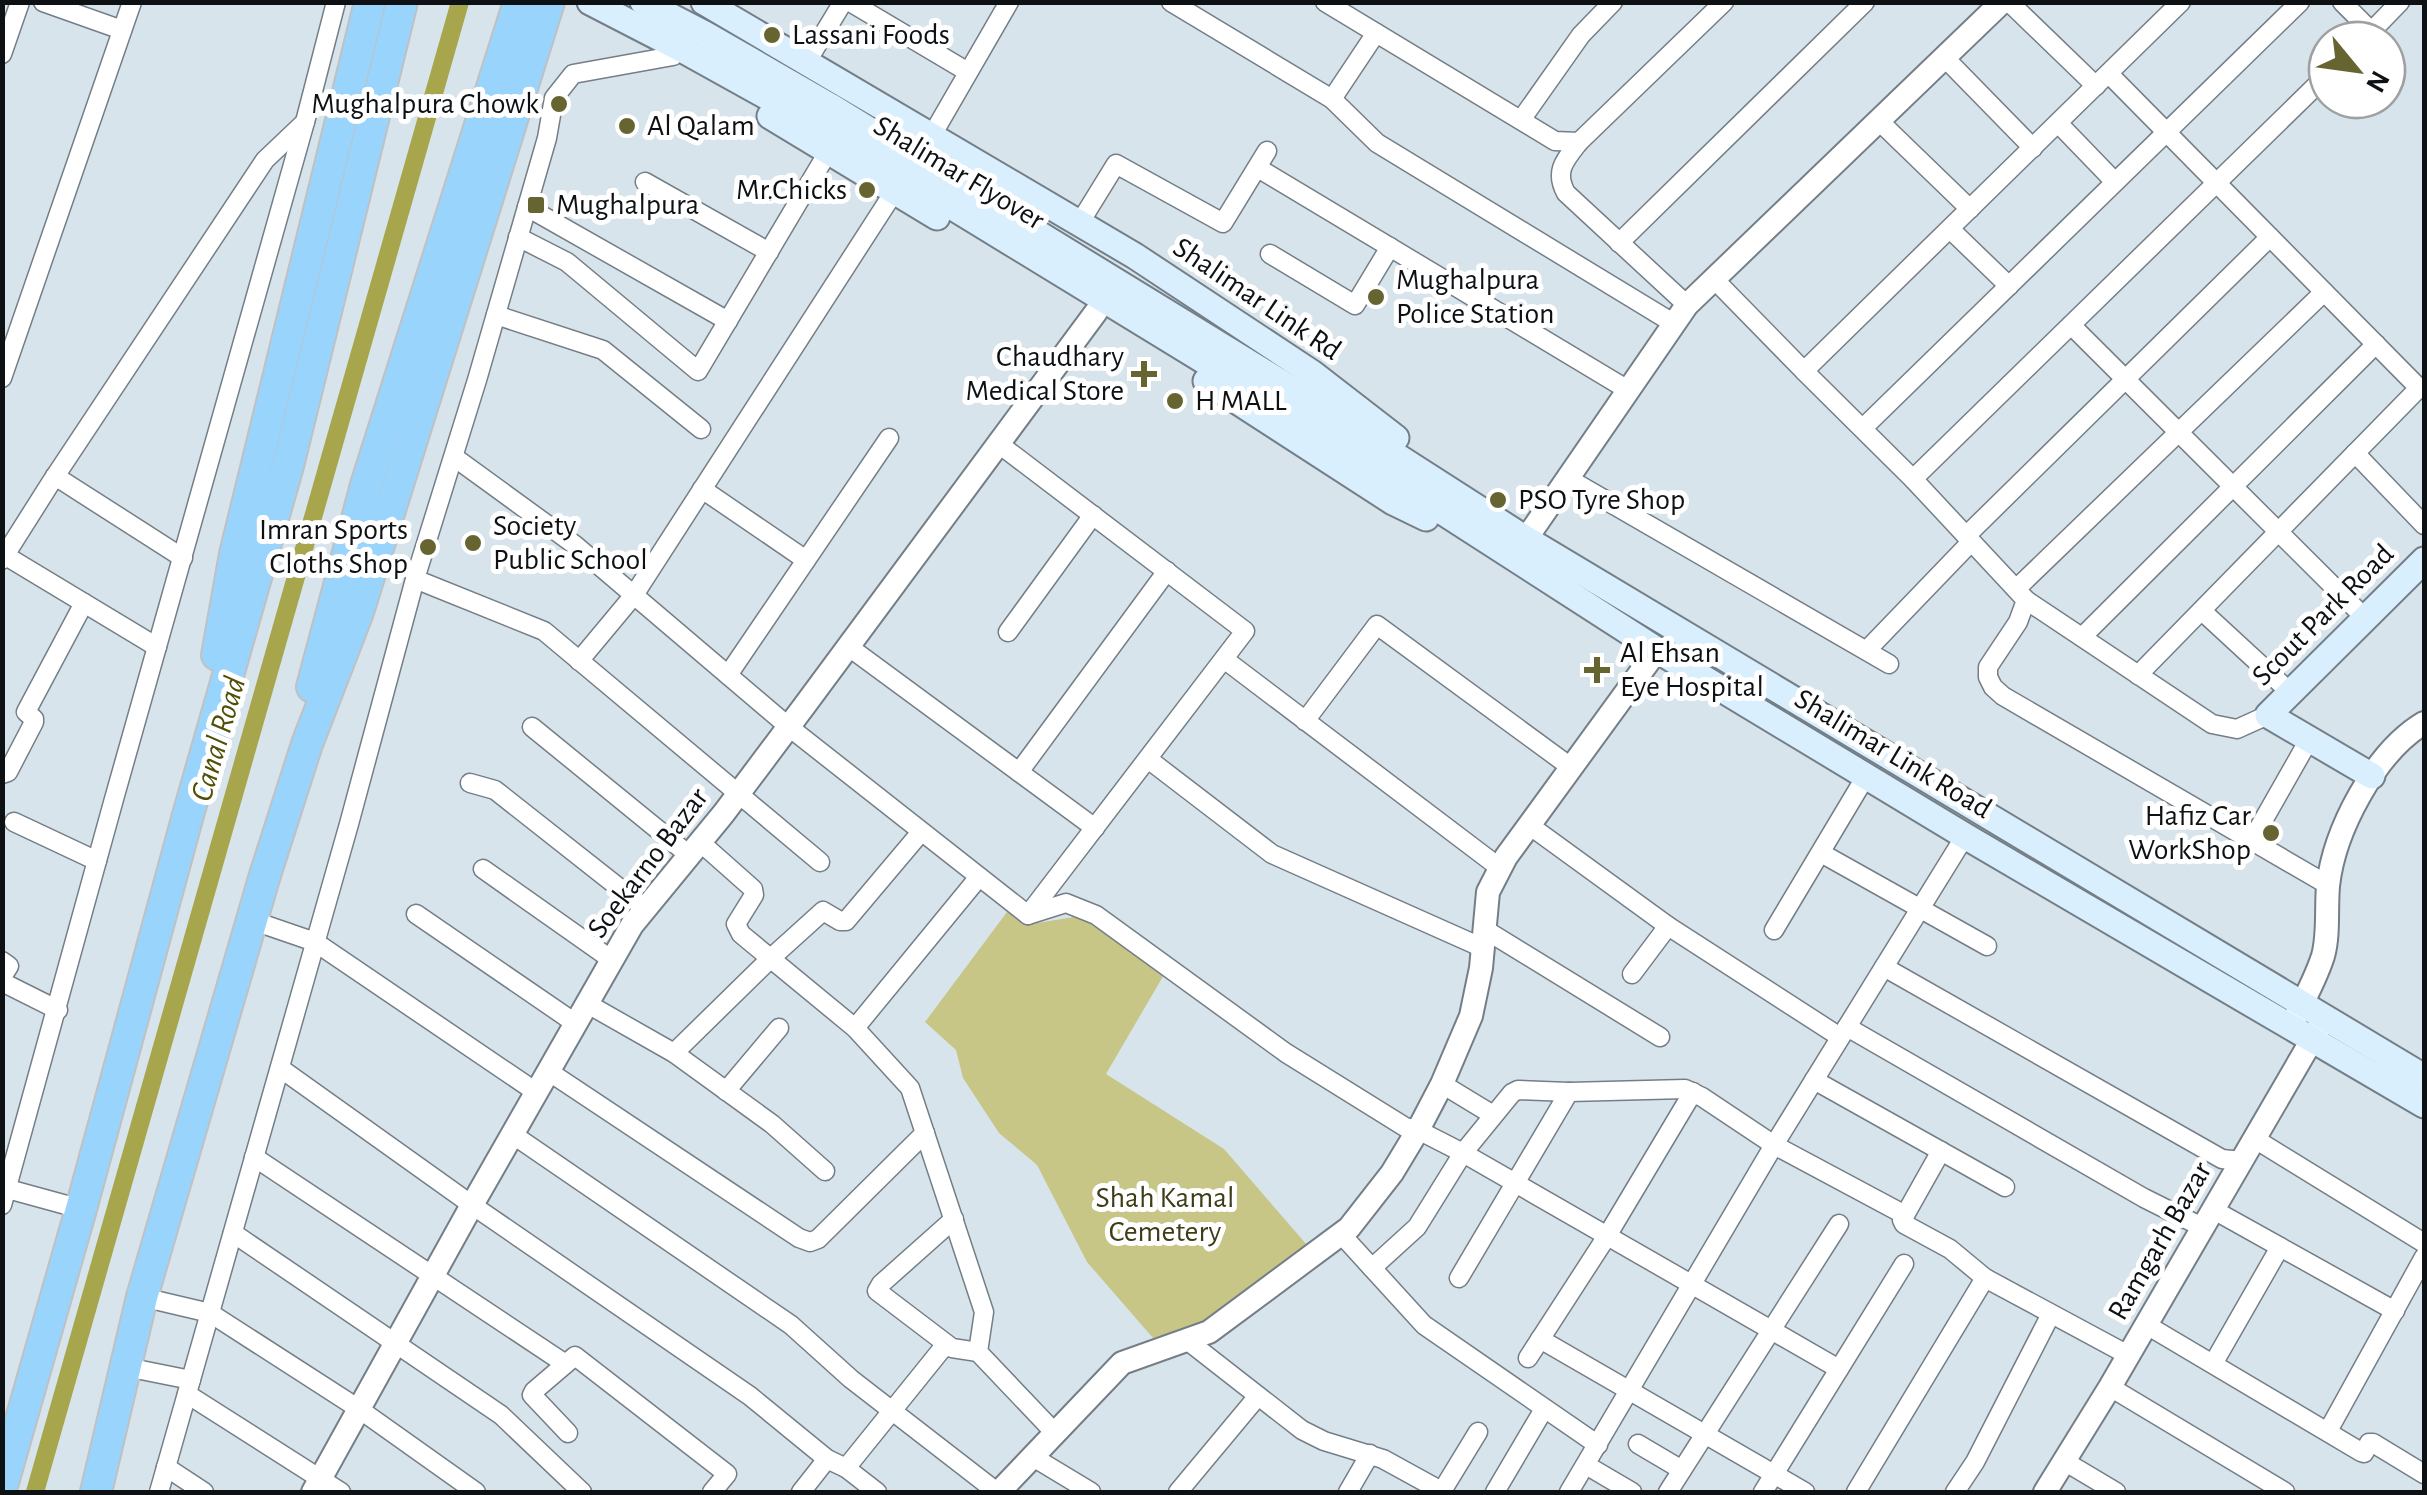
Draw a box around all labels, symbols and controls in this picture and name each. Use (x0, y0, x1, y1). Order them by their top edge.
place label: Lassani Foods (792, 20, 950, 50)
north arrow (2307, 20, 2407, 120)
marker: Lassani Foods (761, 24, 783, 46)
text: N (2360, 66, 2394, 96)
place label: Mughalpura Chowk (311, 89, 539, 119)
marker: Mughalpura Chowk (548, 93, 570, 115)
street label: Shalimar Flyover (869, 110, 1050, 236)
place label: Al Qalam (647, 111, 755, 141)
marker: Al Qalam (616, 115, 638, 137)
place label: Mr.Chicks (736, 175, 847, 205)
marker: Mr.Chicks (856, 179, 878, 201)
place label: Mughalpura (556, 190, 699, 220)
marker: Mughalpura (525, 194, 547, 216)
street label: Shalimar Link Rd (1168, 232, 1346, 366)
place label: Mughalpura Police Station (1396, 265, 1554, 329)
marker: Mughalpura Police Station (1365, 286, 1387, 308)
place label: Chaudhary Medical Store (966, 342, 1124, 406)
marker: Chaudhary Medical Store (1133, 363, 1155, 385)
place label: H MALL (1195, 386, 1287, 416)
marker: H MALL (1164, 390, 1186, 412)
place label: PSO Tyre Shop (1518, 485, 1685, 515)
marker: PSO Tyre Shop (1487, 489, 1509, 511)
place label: Society Public School (493, 511, 648, 575)
place label: Imran Sports Cloths Shop (259, 515, 408, 579)
marker: Society Public School (462, 532, 484, 554)
marker: Imran Sports Cloths Shop (417, 536, 439, 558)
street label: Scout Park Road (2247, 539, 2399, 691)
place label: Al Ehsan Eye Hospital (1620, 638, 1764, 702)
marker: Al Ehsan Eye Hospital (1584, 657, 1610, 683)
water label: Canal Road (185, 673, 251, 805)
street label: Shalimar Link Road (1789, 684, 1997, 824)
street label: Soekarno Bazar (582, 782, 714, 944)
place label: Hafiz Car WorkShop (2128, 801, 2251, 865)
marker: Hafiz Car WorkShop (2260, 822, 2282, 844)
street label: Ramgarh Bazar (2103, 1156, 2217, 1325)
park label: Shah Kamal Cemetery (1096, 1183, 1234, 1247)

